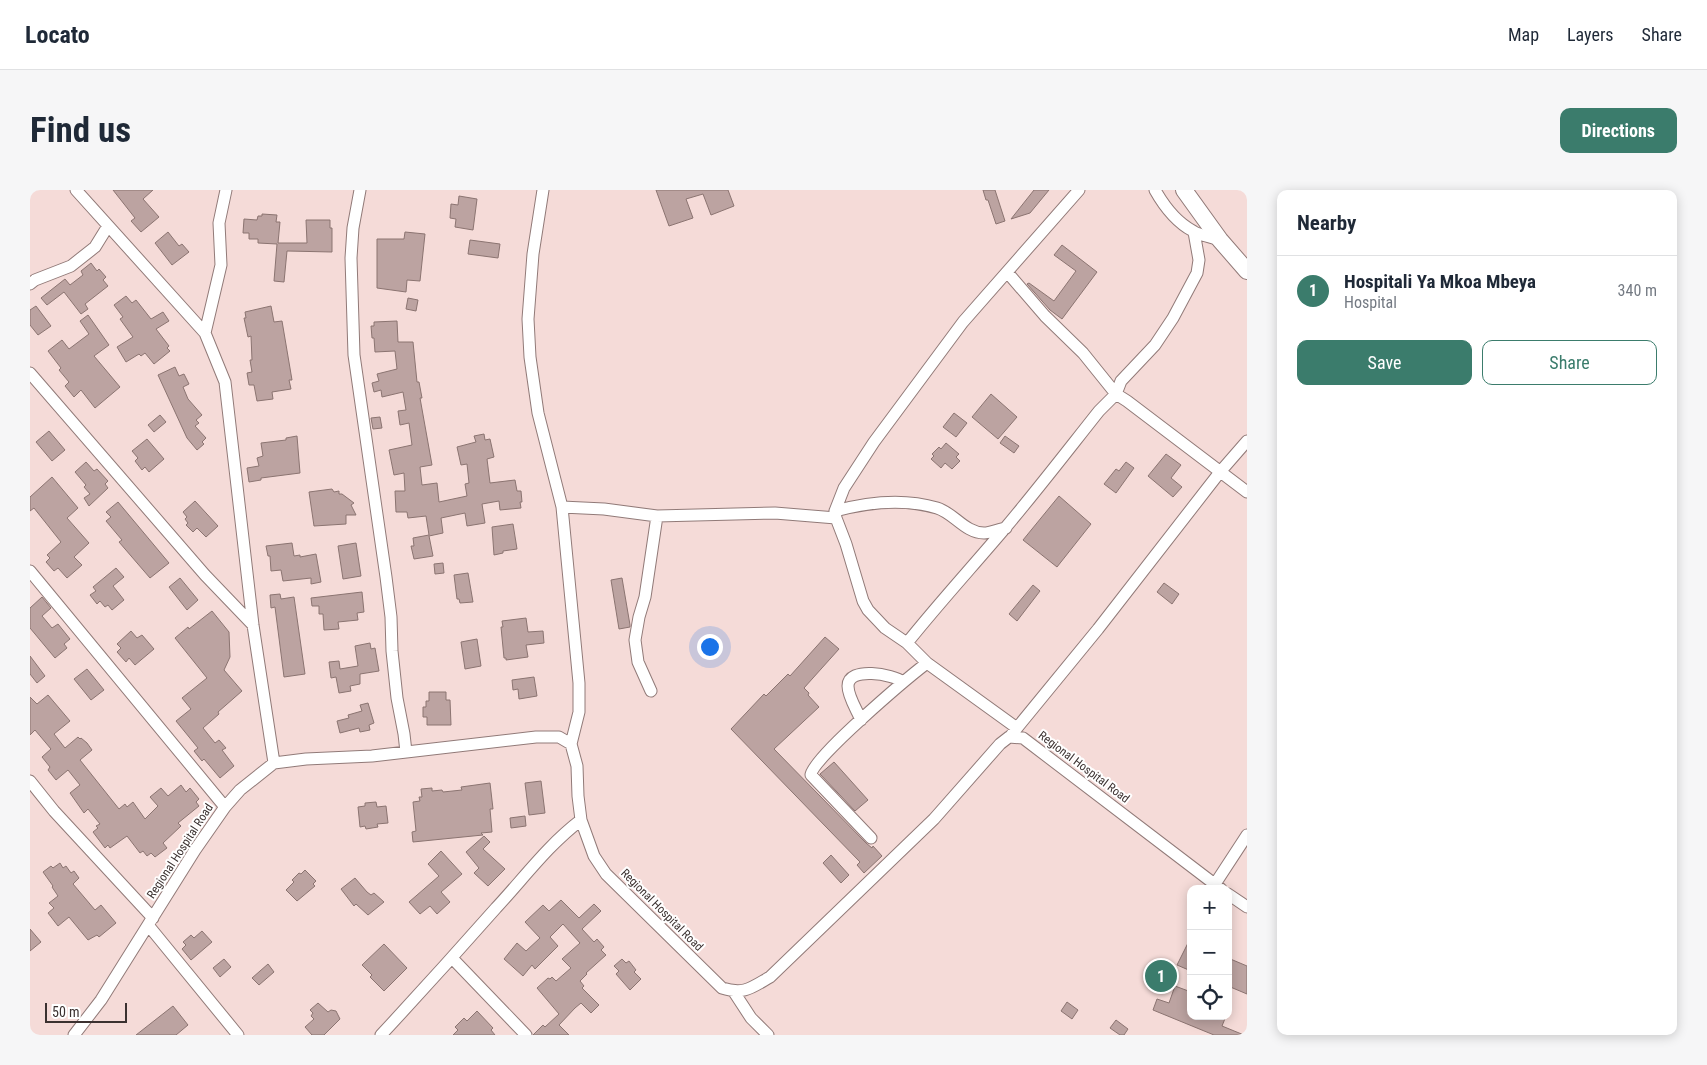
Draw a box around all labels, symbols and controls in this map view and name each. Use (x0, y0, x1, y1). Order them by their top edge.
text: Locato (25, 21, 90, 49)
text: Map (1508, 24, 1539, 45)
text: Layers (1567, 24, 1614, 45)
text: Share (1642, 24, 1682, 45)
button: Directions (1560, 108, 1677, 153)
text: Find us (30, 110, 131, 151)
text: Nearby (1297, 211, 1356, 235)
text: Hospitali Ya Mkoa Mbeya (1344, 270, 1536, 293)
text: 1 (1309, 281, 1317, 300)
text: 340 m (1618, 281, 1657, 300)
text: Hospital (1344, 293, 1397, 312)
button: Save (1297, 340, 1472, 385)
button: Share (1482, 340, 1657, 385)
your location (697, 634, 723, 660)
street label: Regional Hospital Road (1036, 728, 1132, 806)
street label: Regional Hospital Road (144, 801, 216, 901)
street label: Regional Hospital Road (618, 866, 706, 954)
map controls (1187, 885, 1232, 1020)
button: + (1187, 885, 1232, 930)
button: − (1187, 930, 1232, 975)
pin: 1 (1145, 957, 1177, 995)
button: locate (1187, 975, 1232, 1020)
scale bar (45, 1000, 128, 1023)
text: 50 m (52, 1004, 80, 1020)

